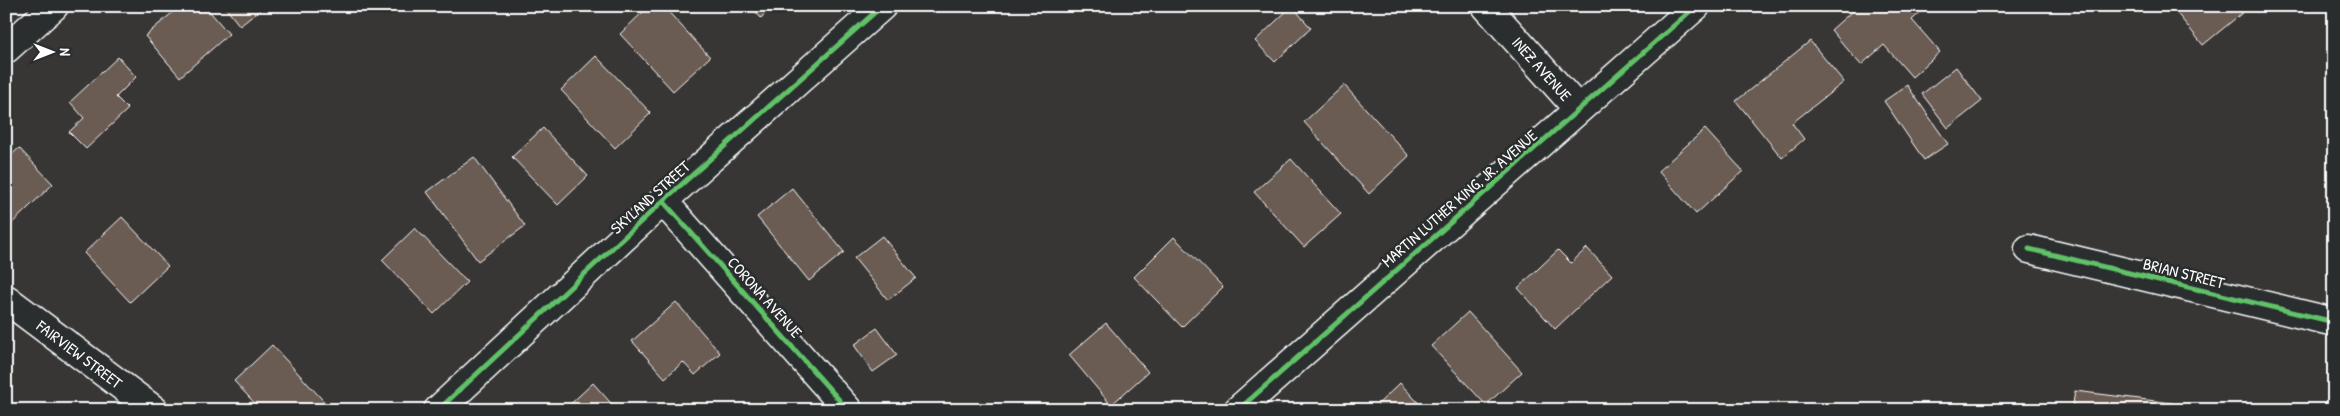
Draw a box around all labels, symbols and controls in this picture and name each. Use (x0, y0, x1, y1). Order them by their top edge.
north arrow (28, 28, 78, 78)
street label: INEZ AVENUE (1507, 32, 1577, 106)
text: N (56, 48, 75, 56)
street label: MARTIN LUTHER KING, JR. AVENUE (1376, 124, 1542, 272)
street label: SKYLAND STREET (605, 155, 695, 239)
street label: CORONA AVENUE (723, 252, 807, 342)
street label: BRIAN STREET (2141, 252, 2227, 294)
street label: FAIRVIEW STREET (31, 314, 127, 394)

